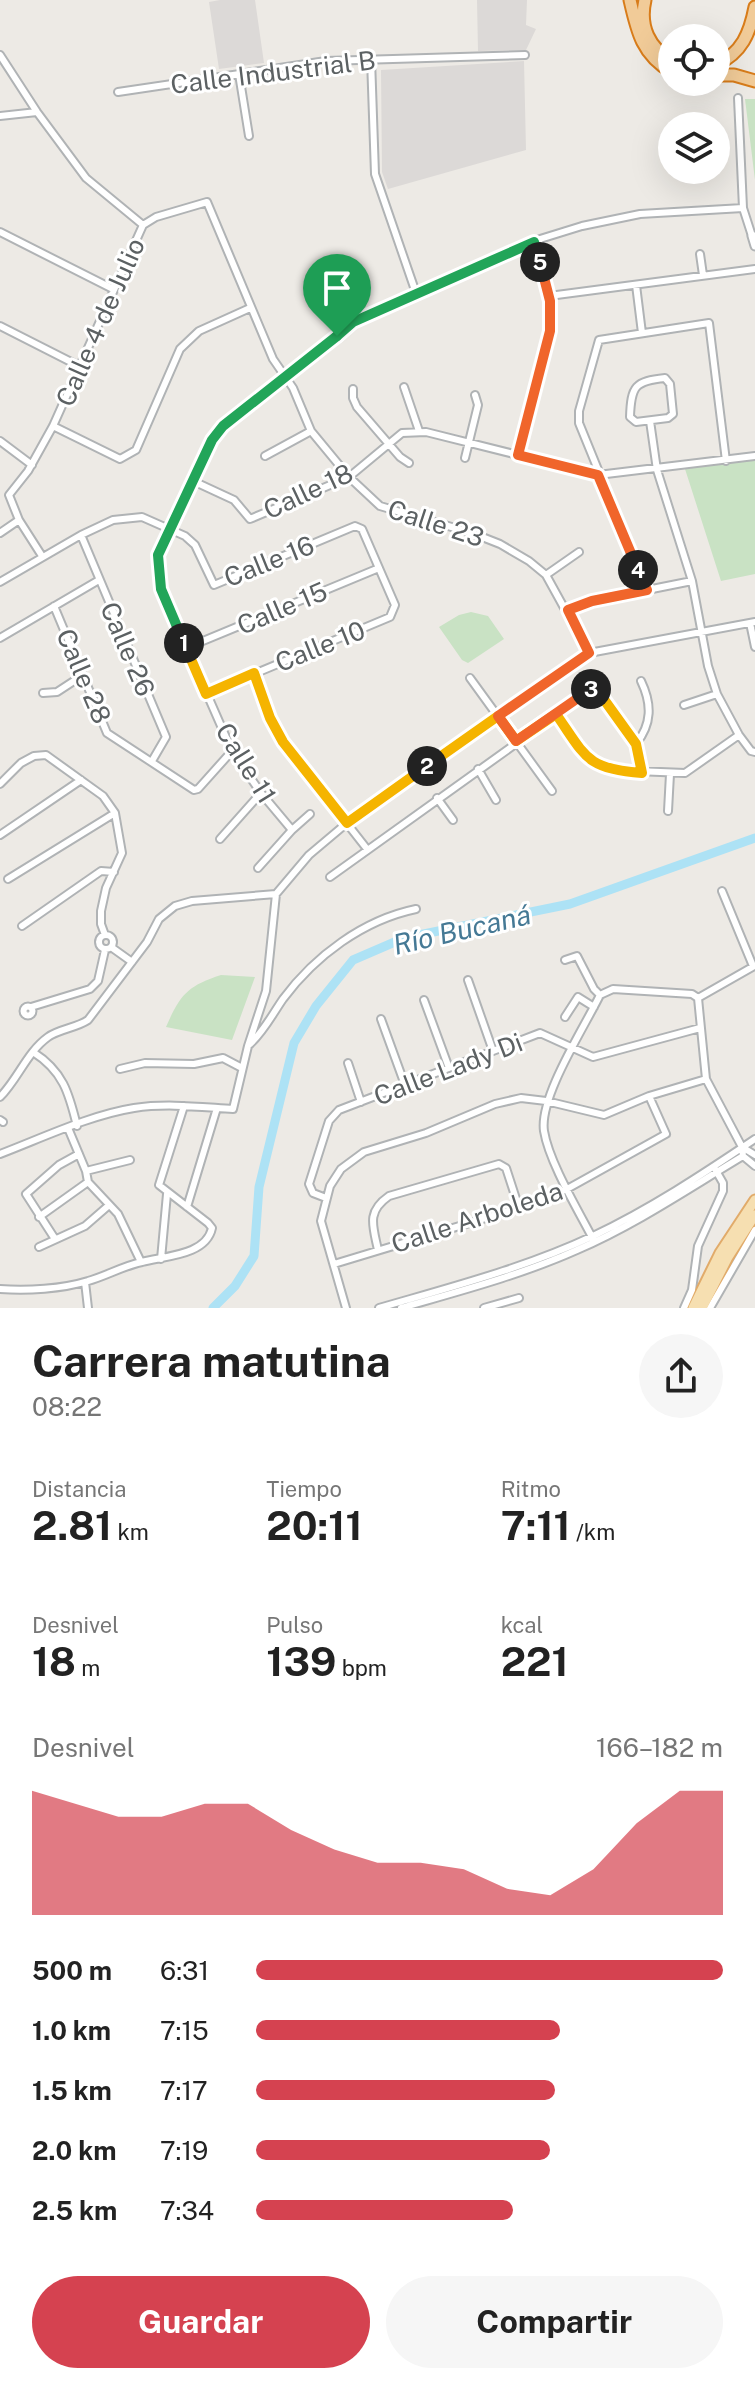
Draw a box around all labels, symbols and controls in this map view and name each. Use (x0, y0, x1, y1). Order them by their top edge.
map controls (658, 24, 730, 184)
button: locate (658, 24, 730, 96)
street label: Calle Industrial B (169, 44, 377, 100)
button: layers (658, 112, 730, 184)
street label: Calle 4 de Julio (49, 233, 151, 411)
pin: 5 (520, 242, 560, 282)
text: 5 (533, 249, 547, 275)
pin (303, 254, 371, 336)
icon: arrive (315, 266, 359, 310)
street label: Calle 18 (258, 457, 358, 525)
street label: Calle 23 (384, 493, 488, 553)
street label: Calle 16 (219, 529, 319, 593)
pin: 4 (618, 550, 658, 590)
text: 4 (631, 557, 645, 583)
street label: Calle 15 (232, 575, 332, 641)
street label: Calle 26 (94, 597, 162, 701)
street label: Calle 10 (271, 614, 369, 678)
pin: 1 (164, 623, 204, 663)
street label: Calle 28 (50, 624, 118, 728)
text: 1 (179, 630, 189, 656)
pin: 3 (571, 669, 611, 709)
text: 3 (584, 676, 598, 702)
street label: Calle 11 (209, 717, 283, 809)
pin: 2 (407, 746, 447, 786)
text: 2 (420, 753, 434, 779)
water label: Río Bucaná (390, 897, 534, 961)
street label: Calle Lady Di (369, 1026, 527, 1112)
street label: Calle Arboleda (387, 1175, 567, 1259)
button: share (639, 1334, 723, 1418)
text: Carrera matutina (32, 1335, 391, 1387)
text: 08:22 (32, 1391, 102, 1422)
text: Distancia (32, 1476, 126, 1502)
text: Tiempo (266, 1476, 342, 1502)
text: Ritmo (501, 1476, 561, 1502)
text: 2.81 (32, 1502, 112, 1549)
text: 20:11 (266, 1502, 363, 1549)
text: 7:11 (501, 1502, 571, 1549)
text: km (112, 1519, 149, 1545)
text: /km (571, 1519, 615, 1545)
text: Desnivel (32, 1612, 119, 1638)
text: Pulso (266, 1612, 323, 1638)
text: kcal (501, 1612, 543, 1638)
text: 18 (32, 1638, 76, 1685)
text: 139 (266, 1638, 336, 1685)
text: 221 (501, 1638, 569, 1685)
text: m (76, 1655, 100, 1681)
text: bpm (336, 1655, 387, 1681)
text: Desnivel (32, 1732, 135, 1763)
text: 166–182 m (596, 1732, 723, 1763)
text: 500 m (32, 1955, 112, 1986)
text: 6:31 (160, 1955, 209, 1986)
text: 1.0 km (32, 2015, 111, 2046)
text: 7:15 (160, 2015, 209, 2046)
text: 1.5 km (32, 2075, 112, 2106)
text: 7:17 (160, 2075, 208, 2106)
text: 2.0 km (32, 2135, 117, 2166)
text: 7:19 (160, 2135, 208, 2166)
text: 2.5 km (32, 2195, 117, 2226)
text: 7:34 (160, 2195, 214, 2226)
button: Guardar (32, 2276, 370, 2368)
button: Compartir (386, 2276, 723, 2368)

